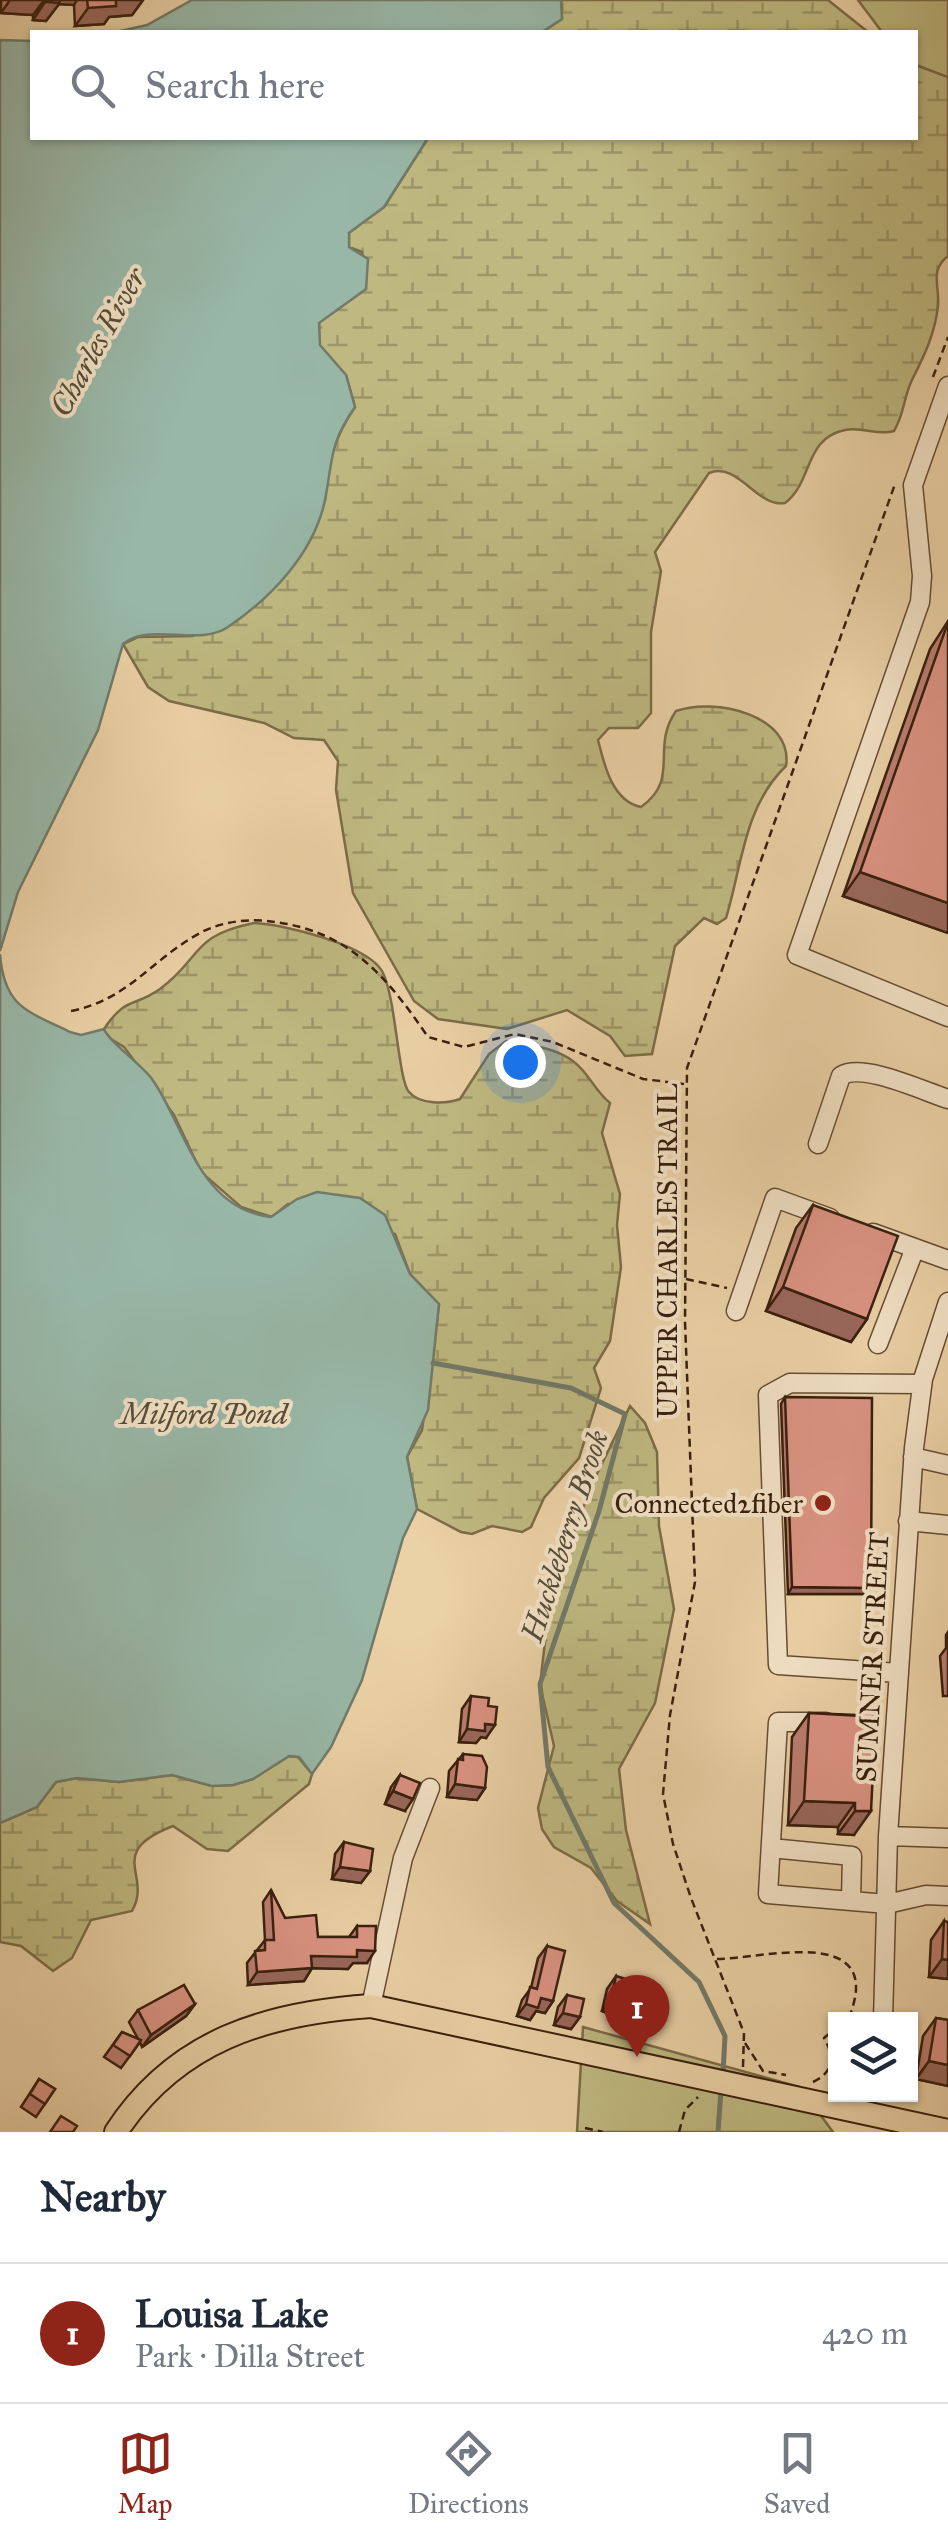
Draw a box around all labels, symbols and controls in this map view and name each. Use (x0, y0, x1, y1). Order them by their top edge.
search box (30, 30, 918, 140)
icon: search (65, 58, 120, 113)
text: Search here (145, 62, 325, 108)
water label: Charles River (43, 260, 154, 422)
your location (495, 1037, 546, 1088)
street label: UPPER CHARLES TRAIL (650, 1083, 685, 1419)
water label: Milford Pond (117, 1396, 290, 1432)
water label: Huckleberry Brook (514, 1426, 616, 1647)
place label: Connected2fiber (614, 1486, 803, 1521)
marker: Connected2fiber (812, 1492, 834, 1514)
street label: SUMNER STREET (848, 1531, 897, 1783)
pin: 1 (604, 1974, 670, 2057)
map controls (828, 2012, 918, 2102)
button: layers (828, 2012, 918, 2102)
text: Nearby (40, 2171, 165, 2223)
text: Louisa Lake (135, 2291, 329, 2337)
text: 1 (66, 2314, 79, 2353)
text: 420 m (822, 2314, 908, 2353)
text: Park · Dilla Street (135, 2337, 365, 2376)
tab: Map (118, 2426, 173, 2521)
tab: Directions (408, 2426, 529, 2521)
tab: Saved (764, 2426, 830, 2521)

